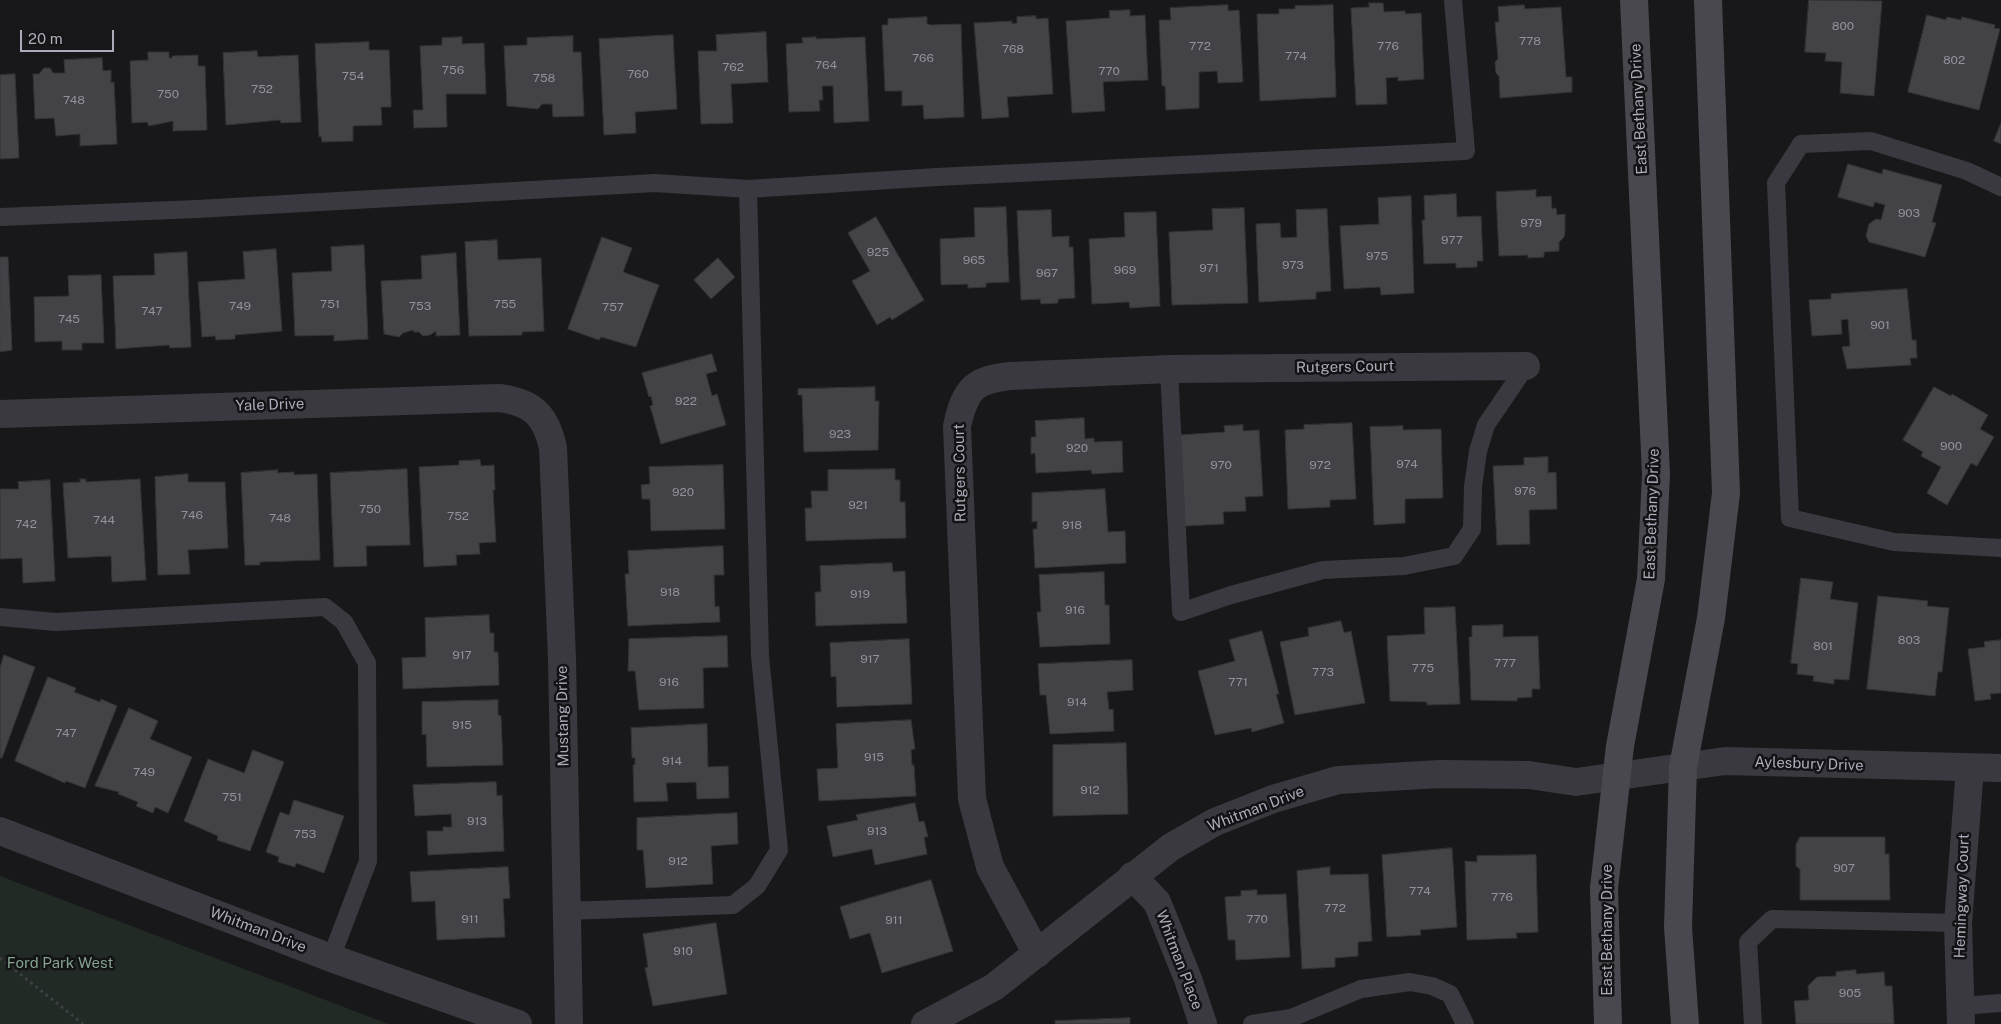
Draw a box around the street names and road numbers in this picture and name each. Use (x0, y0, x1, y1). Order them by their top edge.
street label: East Bethany Drive (1627, 43, 1651, 175)
street label: Rutgers Court (1296, 357, 1394, 377)
street label: Yale Drive (235, 395, 305, 415)
street label: Rutgers Court (950, 424, 970, 522)
street label: East Bethany Drive (1641, 448, 1663, 580)
street label: Mustang Drive (553, 665, 573, 767)
street label: Aylesbury Drive (1754, 753, 1864, 775)
street label: Whitman Drive (1205, 782, 1307, 836)
street label: Hemingway Court (1951, 833, 1973, 959)
street label: East Bethany Drive (1598, 864, 1616, 996)
street label: Whitman Drive (207, 903, 309, 957)
street label: Whitman Place (1152, 908, 1206, 1012)

